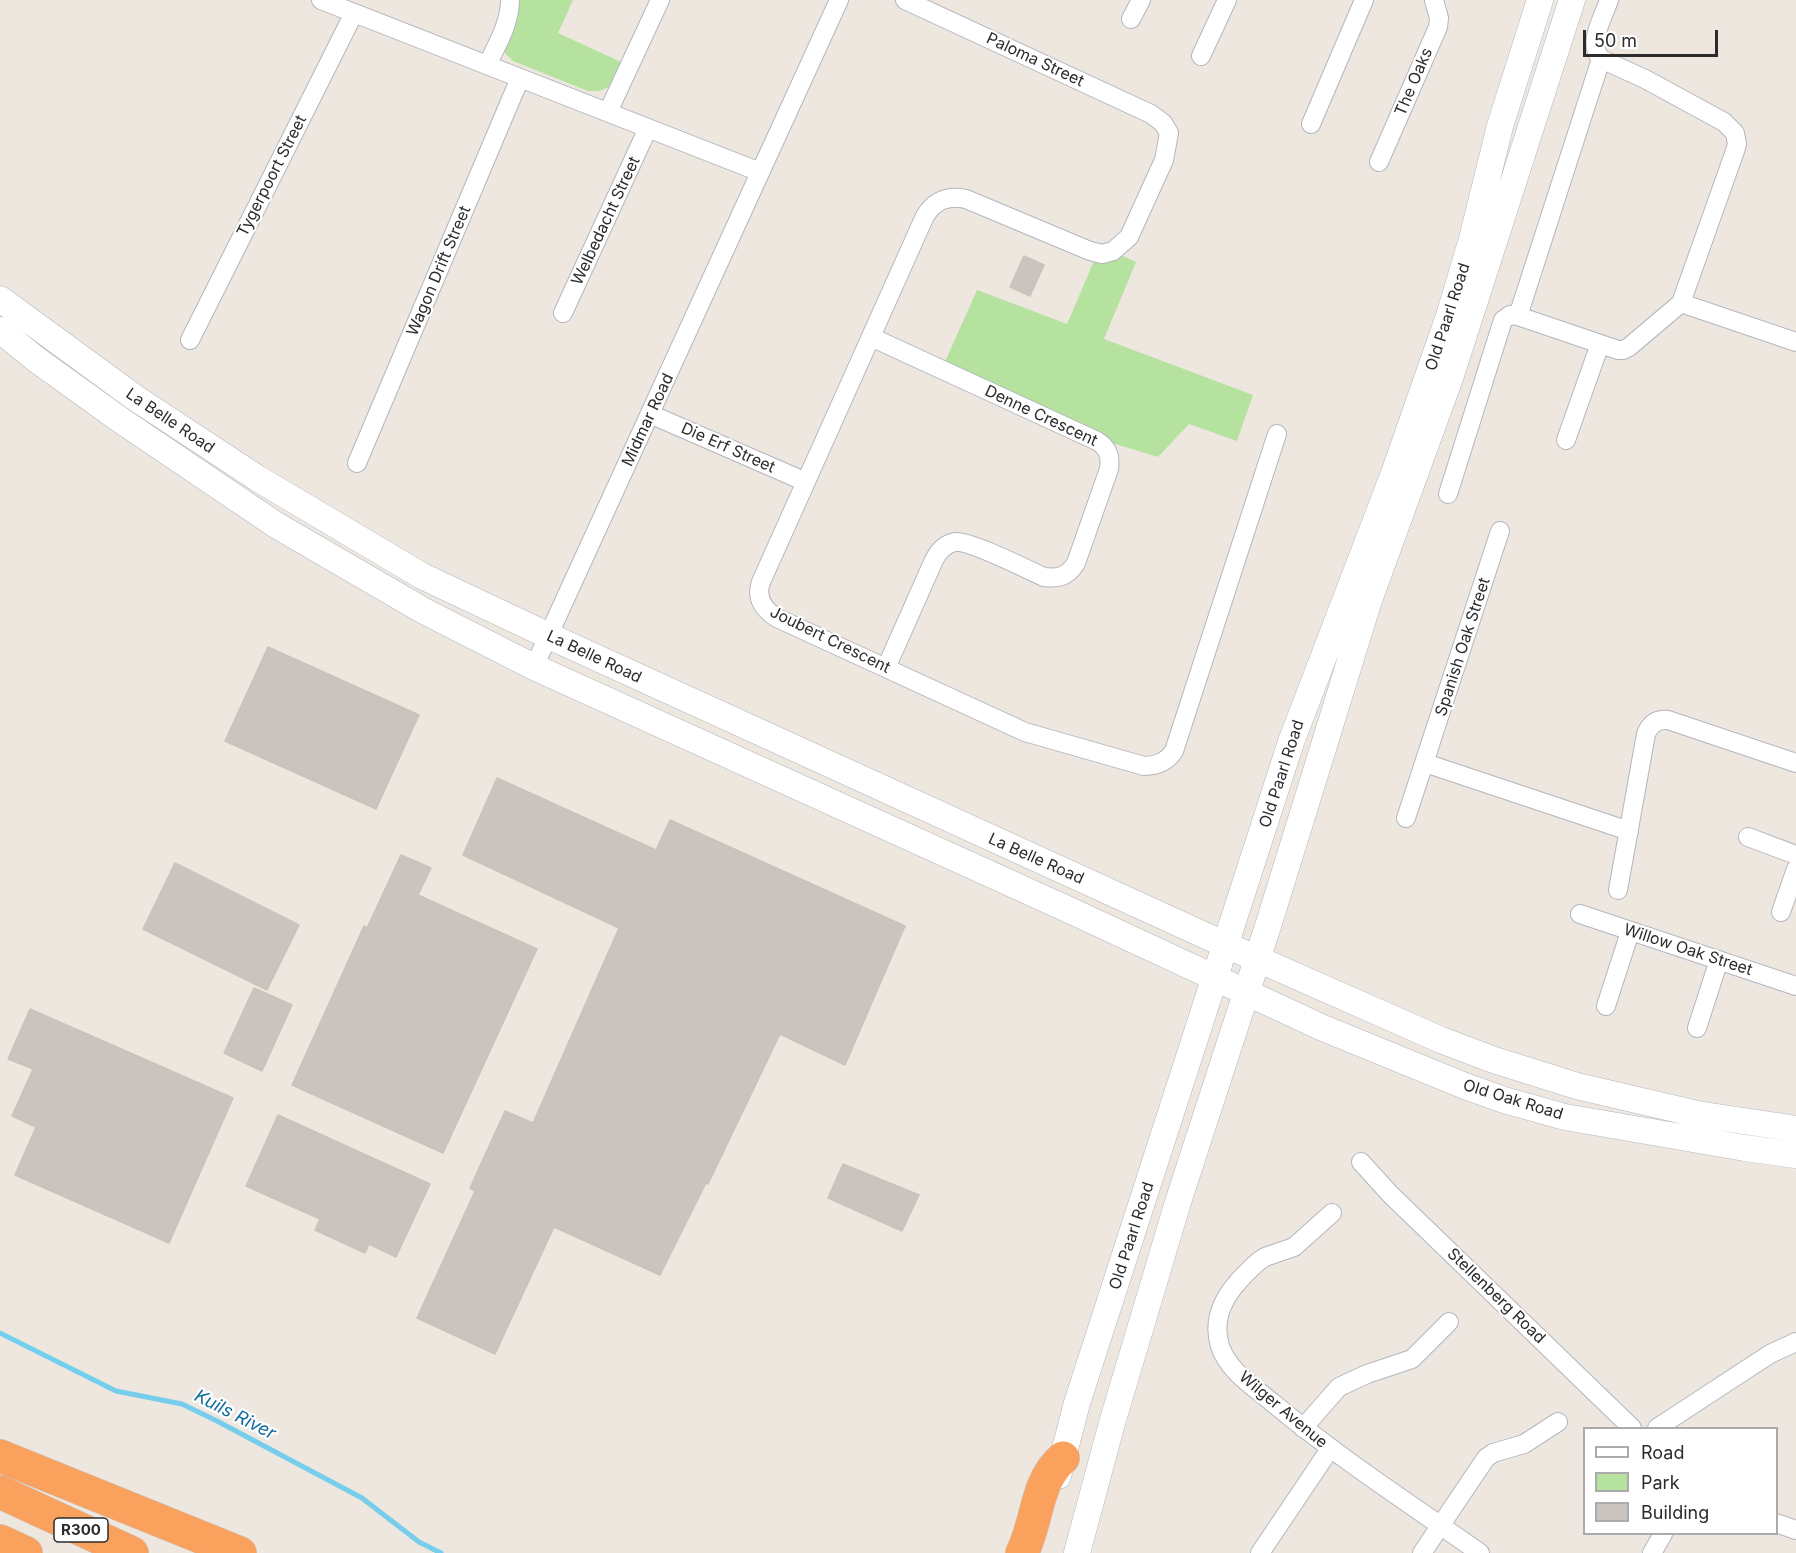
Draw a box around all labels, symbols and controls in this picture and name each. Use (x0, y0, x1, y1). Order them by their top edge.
scale bar (1586, 18, 1721, 56)
street label: Paloma Street (983, 29, 1087, 91)
text: 50 m (1594, 30, 1637, 51)
street label: The Oaks (1391, 45, 1437, 119)
street label: Tygerpoort Street (233, 112, 311, 240)
street label: Welbedacht Street (568, 154, 644, 288)
street label: Wagon Drift Street (403, 203, 475, 339)
street label: Old Paarl Road (1422, 261, 1474, 373)
street label: Midmar Road (618, 371, 678, 469)
street label: Denne Crescent (982, 382, 1100, 450)
street label: La Belle Road (122, 384, 218, 458)
street label: Die Erf Street (678, 419, 778, 477)
street label: Spanish Oak Street (1432, 575, 1494, 719)
street label: Joubert Crescent (767, 603, 893, 677)
street label: La Belle Road (543, 627, 645, 687)
street label: Old Paarl Road (1256, 718, 1308, 830)
street label: La Belle Road (985, 829, 1087, 889)
street label: Willow Oak Street (1621, 920, 1755, 980)
street label: Old Oak Road (1461, 1076, 1565, 1124)
street label: Old Paarl Road (1106, 1180, 1158, 1292)
street label: Stellenberg Road (1443, 1244, 1549, 1348)
street label: Wilger Avenue (1235, 1367, 1331, 1453)
water label: Kuils River (191, 1385, 279, 1445)
legend (1583, 1427, 1778, 1535)
text: Road (1641, 1442, 1684, 1463)
text: Park (1641, 1472, 1680, 1493)
text: Building (1641, 1502, 1709, 1523)
road number: R300 (54, 1518, 108, 1542)

